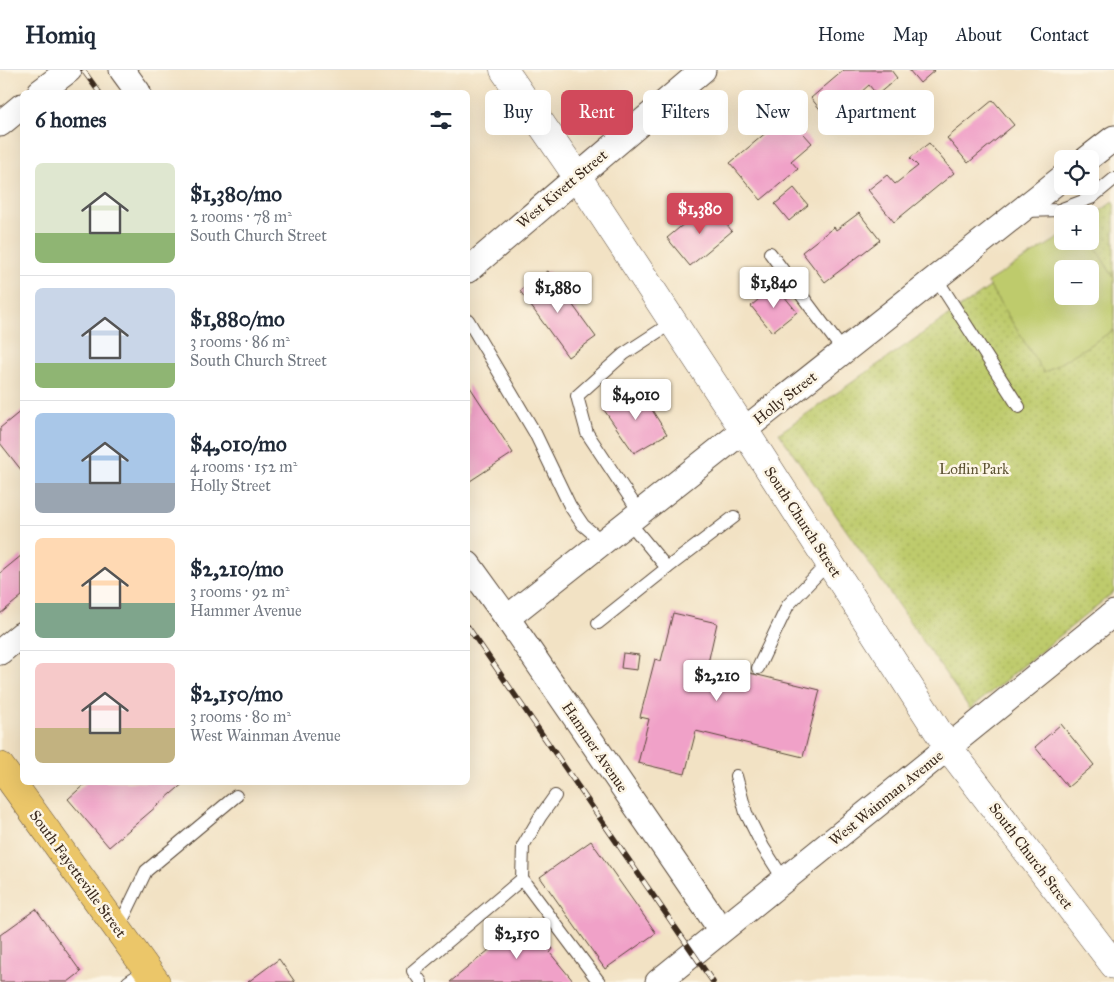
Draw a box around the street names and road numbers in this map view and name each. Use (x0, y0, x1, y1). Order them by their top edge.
street label: West Kivett Street (513, 145, 612, 232)
street label: Holly Street (750, 367, 821, 428)
street label: South Church Street (760, 463, 846, 581)
street label: Hammer Avenue (558, 699, 632, 795)
street label: West Wainman Avenue (825, 747, 947, 849)
street label: South Church Street (985, 799, 1077, 913)
street label: South Fayetteville Street (26, 807, 131, 942)

